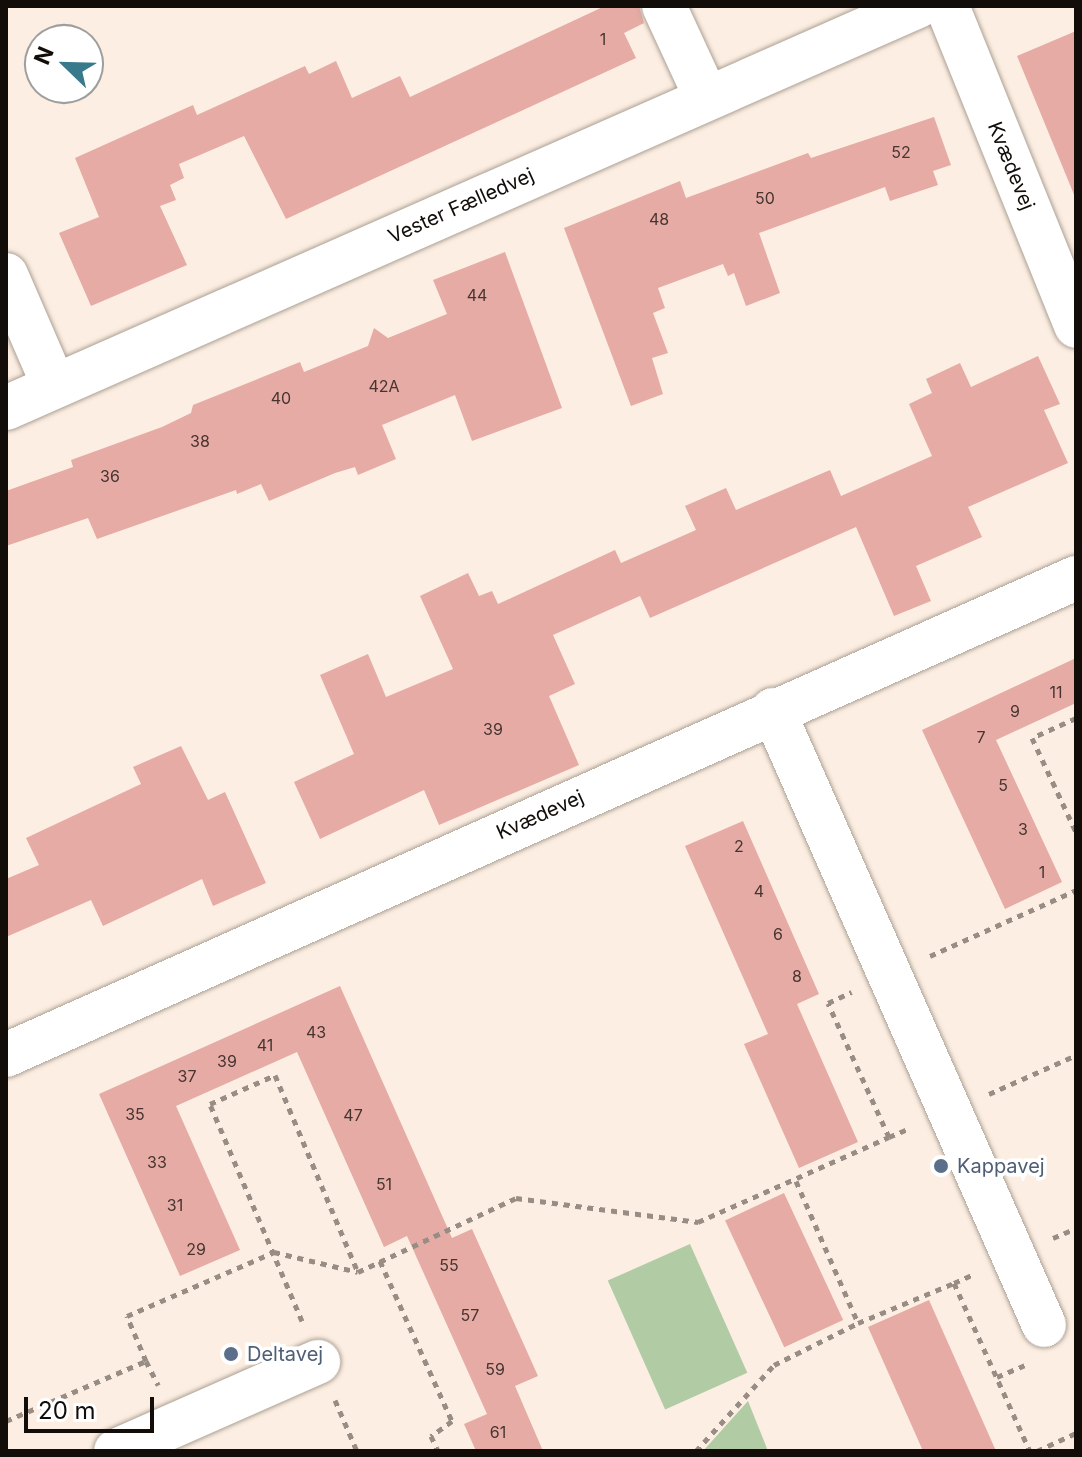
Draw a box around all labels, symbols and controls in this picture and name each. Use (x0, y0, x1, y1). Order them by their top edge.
north arrow (24, 24, 104, 104)
house number: 1 (600, 29, 606, 49)
text: N (29, 43, 59, 68)
street label: Kvædevej (982, 118, 1040, 214)
house number: 52 (891, 142, 911, 162)
street label: Vester Fælledvej (384, 163, 538, 249)
house number: 50 (755, 188, 775, 208)
house number: 48 (649, 209, 669, 229)
house number: 44 (467, 285, 487, 305)
house number: 42A (368, 376, 400, 396)
house number: 40 (271, 388, 291, 408)
house number: 38 (190, 431, 210, 451)
house number: 36 (100, 466, 120, 486)
house number: 11 (1049, 682, 1063, 702)
house number: 9 (1010, 701, 1020, 721)
house number: 39 (483, 719, 503, 739)
house number: 7 (976, 727, 986, 747)
house number: 5 (998, 775, 1008, 795)
street label: Kvædevej (493, 785, 587, 845)
house number: 3 (1018, 819, 1028, 839)
house number: 2 (734, 836, 744, 856)
house number: 1 (1039, 862, 1045, 882)
house number: 4 (754, 881, 764, 901)
house number: 6 (773, 924, 783, 944)
house number: 8 (792, 966, 802, 986)
house number: 43 (306, 1022, 326, 1042)
house number: 41 (257, 1035, 273, 1055)
house number: 39 (217, 1051, 237, 1071)
house number: 37 (178, 1066, 196, 1086)
house number: 35 (125, 1104, 145, 1124)
house number: 47 (343, 1105, 363, 1125)
house number: 33 (147, 1152, 167, 1172)
place label: Kappavej (957, 1154, 1045, 1178)
marker: Kappavej (932, 1157, 950, 1175)
house number: 51 (376, 1174, 392, 1194)
house number: 31 (167, 1195, 183, 1215)
house number: 29 (186, 1239, 206, 1259)
house number: 55 (439, 1255, 459, 1275)
house number: 57 (461, 1305, 479, 1325)
place label: Deltavej (247, 1342, 323, 1366)
marker: Deltavej (222, 1345, 240, 1363)
house number: 59 (485, 1359, 505, 1379)
scale bar (28, 1381, 158, 1431)
text: 20 m (38, 1396, 96, 1425)
house number: 61 (490, 1422, 506, 1442)

